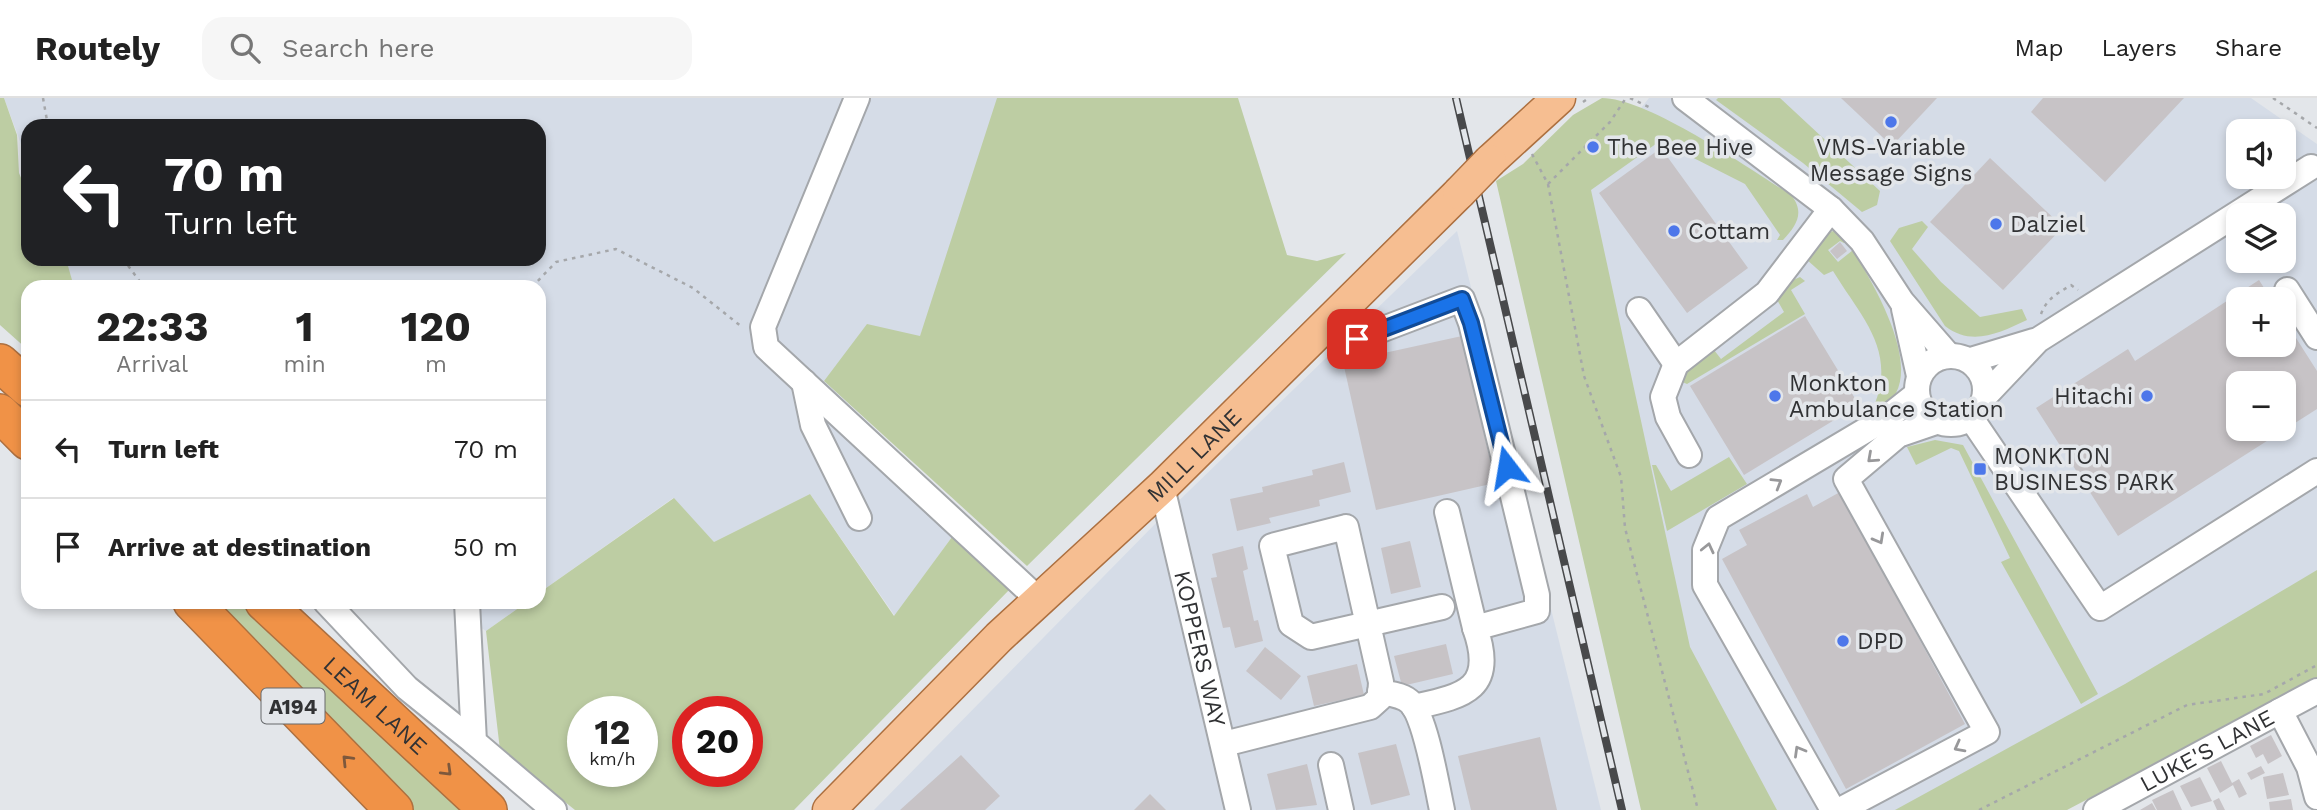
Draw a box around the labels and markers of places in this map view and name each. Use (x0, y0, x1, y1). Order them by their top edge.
marker: VMS-Variable Message Signs (1883, 114, 1899, 130)
place label: The Bee Hive (1607, 134, 1753, 161)
place label: VMS-Variable Message Signs (1810, 134, 1972, 187)
marker: The Bee Hive (1585, 139, 1601, 155)
place label: Dalziel (2010, 211, 2085, 238)
marker: Dalziel (1988, 216, 2004, 232)
place label: Cottam (1688, 218, 1770, 245)
marker: Cottam (1666, 223, 1682, 239)
pin (1327, 309, 1387, 369)
place label: Monkton Ambulance Station (1789, 370, 2004, 423)
place label: Hitachi (2054, 383, 2133, 410)
marker: Monkton Ambulance Station (1767, 388, 1783, 404)
marker: Hitachi (2139, 388, 2155, 404)
place label: MONKTON BUSINESS PARK (1994, 443, 2174, 496)
marker: MONKTON BUSINESS PARK (1972, 461, 1988, 477)
place label: DPD (1857, 628, 1904, 655)
marker: DPD (1835, 633, 1851, 649)

